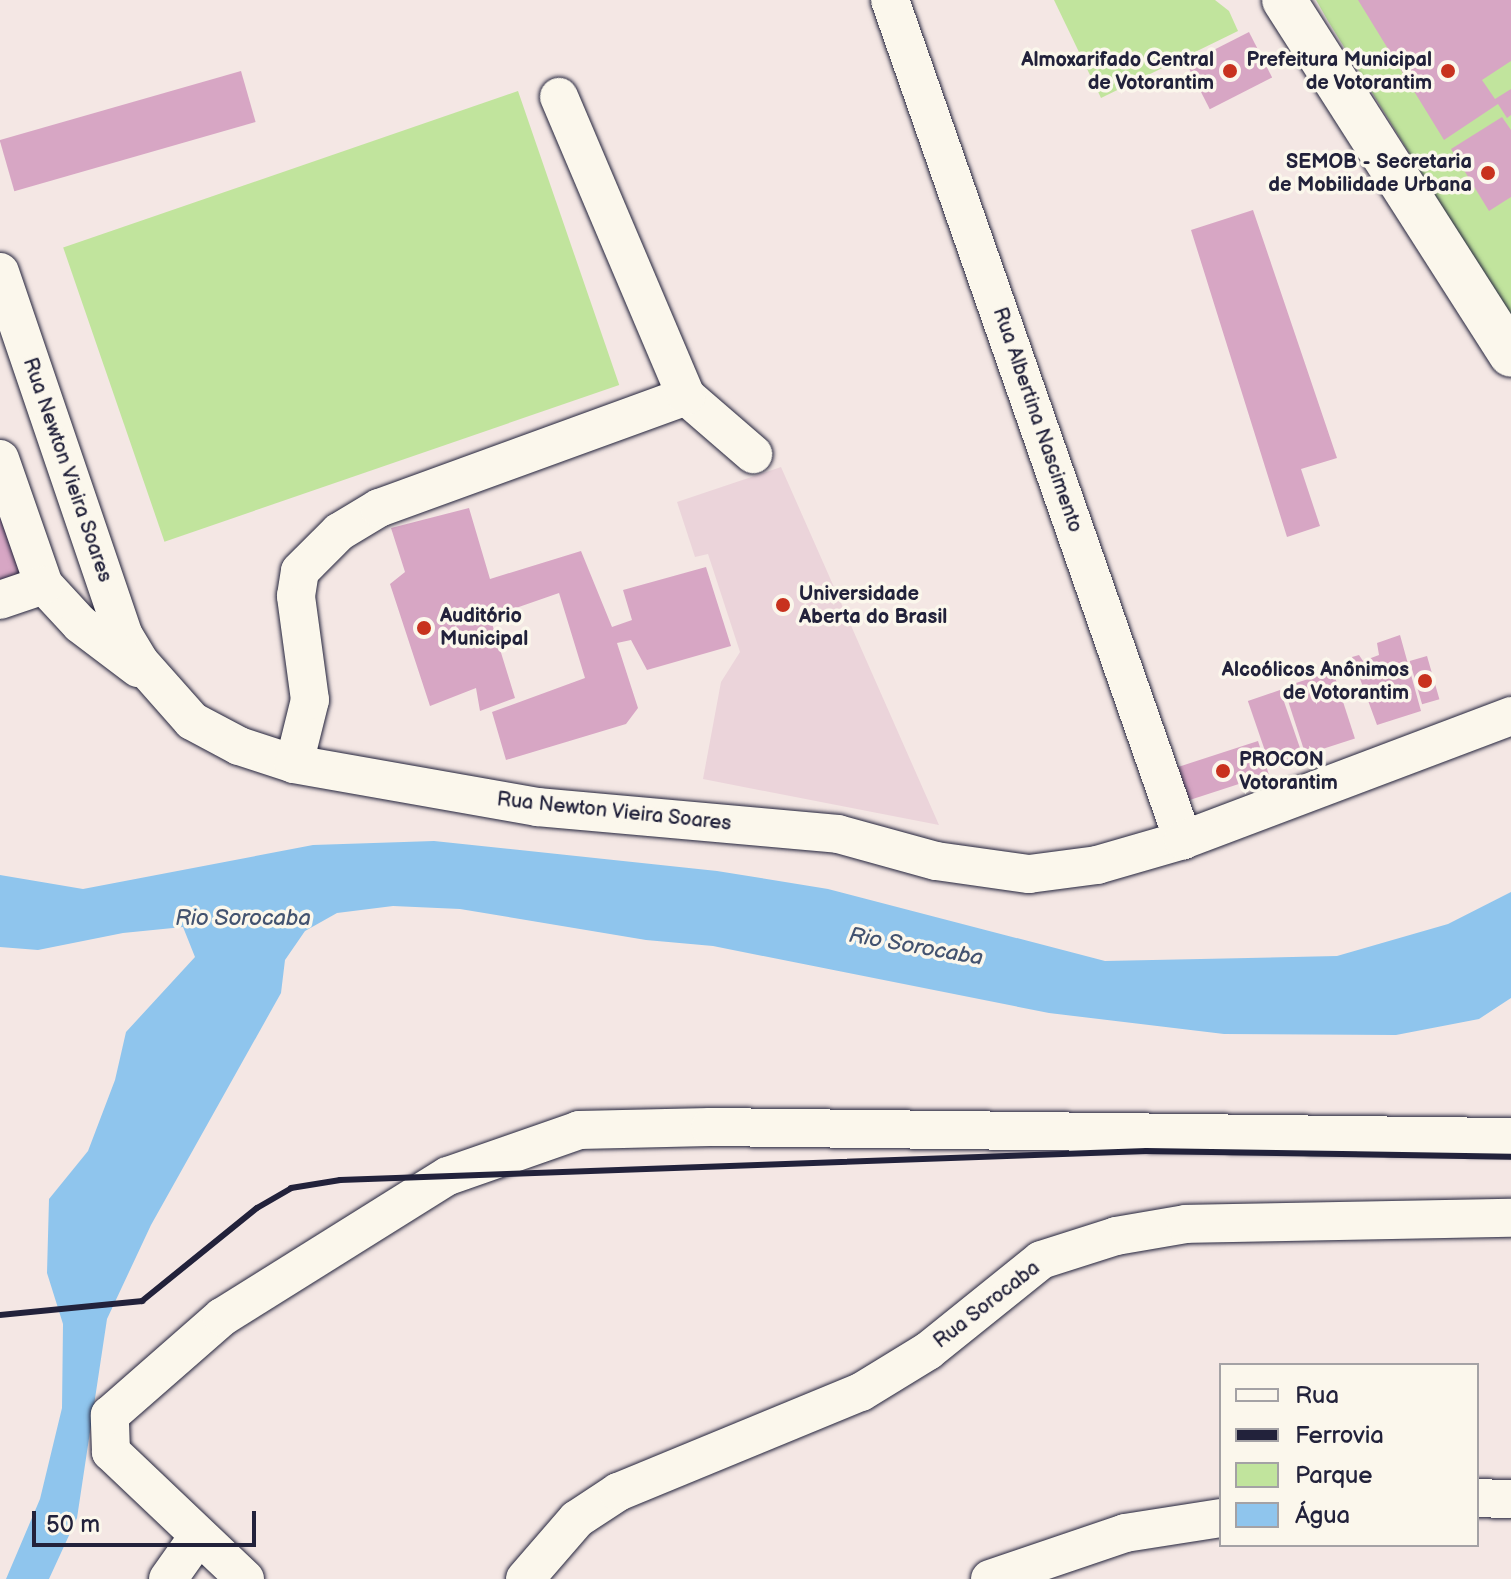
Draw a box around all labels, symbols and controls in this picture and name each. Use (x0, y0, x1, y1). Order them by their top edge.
place label: Almoxarifado Central de Votorantim (1021, 48, 1214, 95)
place label: Prefeitura Municipal de Votorantim (1247, 48, 1432, 95)
marker: Almoxarifado Central de Votorantim (1221, 62, 1239, 80)
marker: Prefeitura Municipal de Votorantim (1439, 62, 1457, 80)
place label: SEMOB - Secretaria de Mobilidade Urbana (1268, 150, 1472, 197)
marker: SEMOB - Secretaria de Mobilidade Urbana (1479, 164, 1497, 182)
street label: Rua Albertina Nascimento (987, 304, 1087, 536)
street label: Rua Newton Vieira Soares (17, 354, 117, 586)
place label: Universidade Aberta do Brasil (799, 582, 947, 629)
marker: Universidade Aberta do Brasil (774, 596, 792, 614)
place label: Auditório Municipal (440, 604, 528, 651)
marker: Auditório Municipal (415, 619, 433, 637)
place label: Alcoólicos Anônimos de Votorantim (1222, 658, 1409, 705)
marker: Alcoólicos Anônimos de Votorantim (1416, 672, 1434, 690)
place label: PROCON Votorantim (1239, 748, 1338, 795)
marker: PROCON Votorantim (1214, 762, 1232, 780)
street label: Rua Newton Vieira Soares (495, 788, 733, 836)
water label: Rio Sorocaba (175, 906, 311, 932)
water label: Rio Sorocaba (847, 922, 985, 972)
street label: Rua Sorocaba (929, 1256, 1045, 1354)
legend (1219, 1363, 1479, 1547)
text: Rua (1295, 1381, 1339, 1410)
text: Ferrovia (1295, 1421, 1384, 1450)
text: Parque (1295, 1461, 1373, 1490)
scale bar (36, 1495, 260, 1545)
text: Água (1295, 1501, 1350, 1530)
text: 50 m (46, 1510, 100, 1539)

